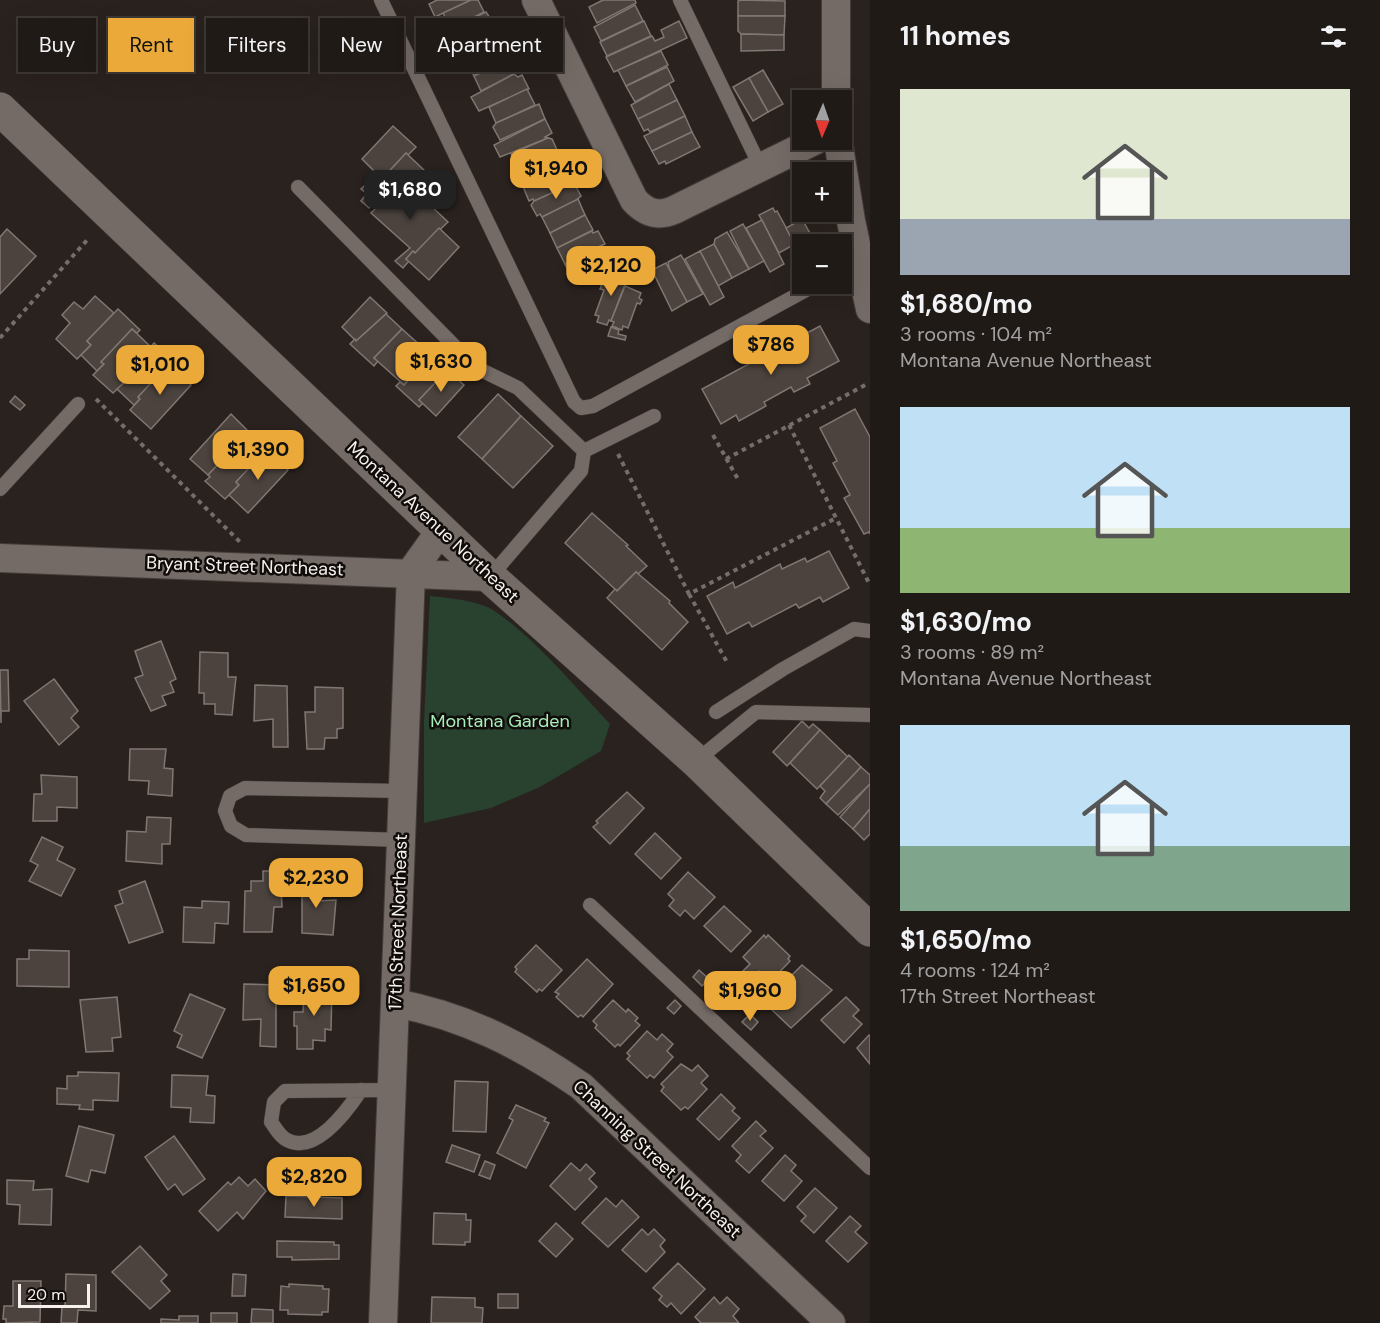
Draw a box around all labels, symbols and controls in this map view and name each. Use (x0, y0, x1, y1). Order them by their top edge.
chip: Buy (18, 18, 96, 72)
chip: Rent (108, 18, 194, 72)
chip: Filters (206, 18, 308, 72)
chip: New (320, 18, 404, 72)
chip: Apartment (416, 18, 563, 72)
text: 11 homes (900, 19, 1011, 53)
icon: filters (1317, 20, 1350, 53)
north arrow (792, 90, 852, 150)
map controls (792, 90, 852, 294)
icon: home (1071, 128, 1179, 236)
pin: $1,940 (507, 149, 605, 200)
text: $1,940 (524, 155, 588, 181)
button: + (792, 162, 852, 222)
pin: $1,680 (361, 170, 459, 221)
text: $1,680 (378, 176, 442, 202)
button: − (792, 234, 852, 294)
pin: $2,120 (562, 246, 660, 297)
text: $2,120 (580, 252, 642, 278)
text: $1,680/mo (900, 287, 1033, 321)
text: 3 rooms · 104 m² (900, 321, 1052, 347)
pin: $786 (735, 325, 807, 376)
text: $786 (747, 331, 795, 357)
pin: $1,630 (392, 342, 490, 393)
pin: $1,010 (111, 345, 209, 396)
text: Montana Avenue Northeast (900, 347, 1152, 373)
text: $1,630 (409, 348, 473, 374)
text: $1,010 (130, 351, 190, 377)
pin: $1,390 (209, 430, 307, 481)
text: $1,390 (227, 436, 289, 462)
street label: Montana Avenue Northeast (342, 436, 524, 608)
icon: home (1071, 446, 1179, 554)
street label: Bryant Street Northeast (146, 551, 344, 581)
text: $1,630/mo (900, 605, 1032, 639)
text: 3 rooms · 89 m² (900, 639, 1044, 665)
text: Montana Avenue Northeast (900, 665, 1152, 691)
park label: Montana Garden (430, 709, 570, 733)
icon: home (1071, 764, 1179, 872)
street label: 17th Street Northeast (383, 834, 413, 1010)
pin: $2,230 (267, 858, 365, 909)
text: $2,230 (283, 864, 349, 890)
text: $1,650/mo (900, 923, 1032, 957)
text: 4 rooms · 124 m² (900, 957, 1050, 983)
pin: $1,650 (265, 966, 363, 1017)
pin: $1,960 (701, 971, 799, 1022)
text: $1,650 (282, 972, 346, 998)
text: $1,960 (718, 977, 782, 1003)
text: 17th Street Northeast (900, 983, 1096, 1009)
street label: Channing Street Northeast (568, 1075, 746, 1243)
pin: $2,820 (265, 1157, 363, 1208)
text: $2,820 (281, 1163, 347, 1189)
scale bar (18, 1281, 90, 1308)
text: 20 m (27, 1284, 66, 1305)

